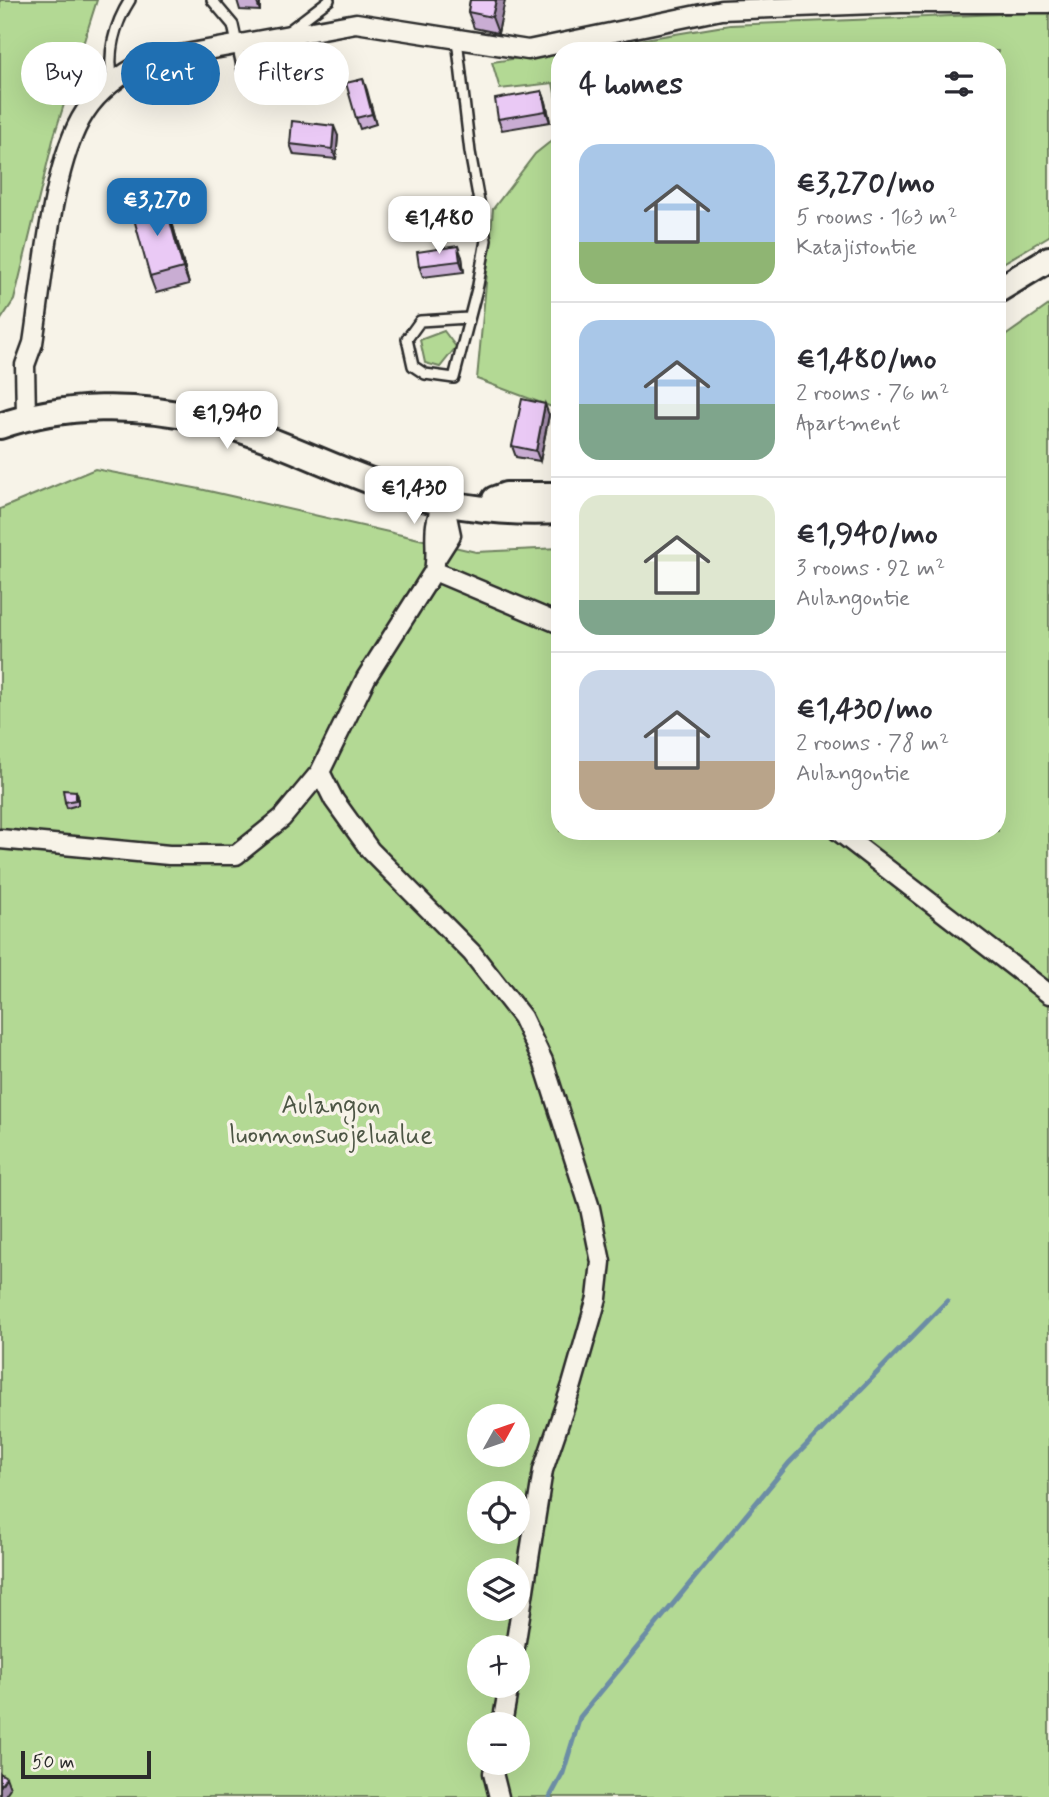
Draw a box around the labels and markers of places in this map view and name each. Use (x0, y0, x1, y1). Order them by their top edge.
pin: €3,270 (100, 178, 214, 238)
pin: €1,480 (382, 196, 496, 256)
pin: €1,940 (170, 392, 284, 451)
pin: €1,430 (357, 466, 471, 526)

